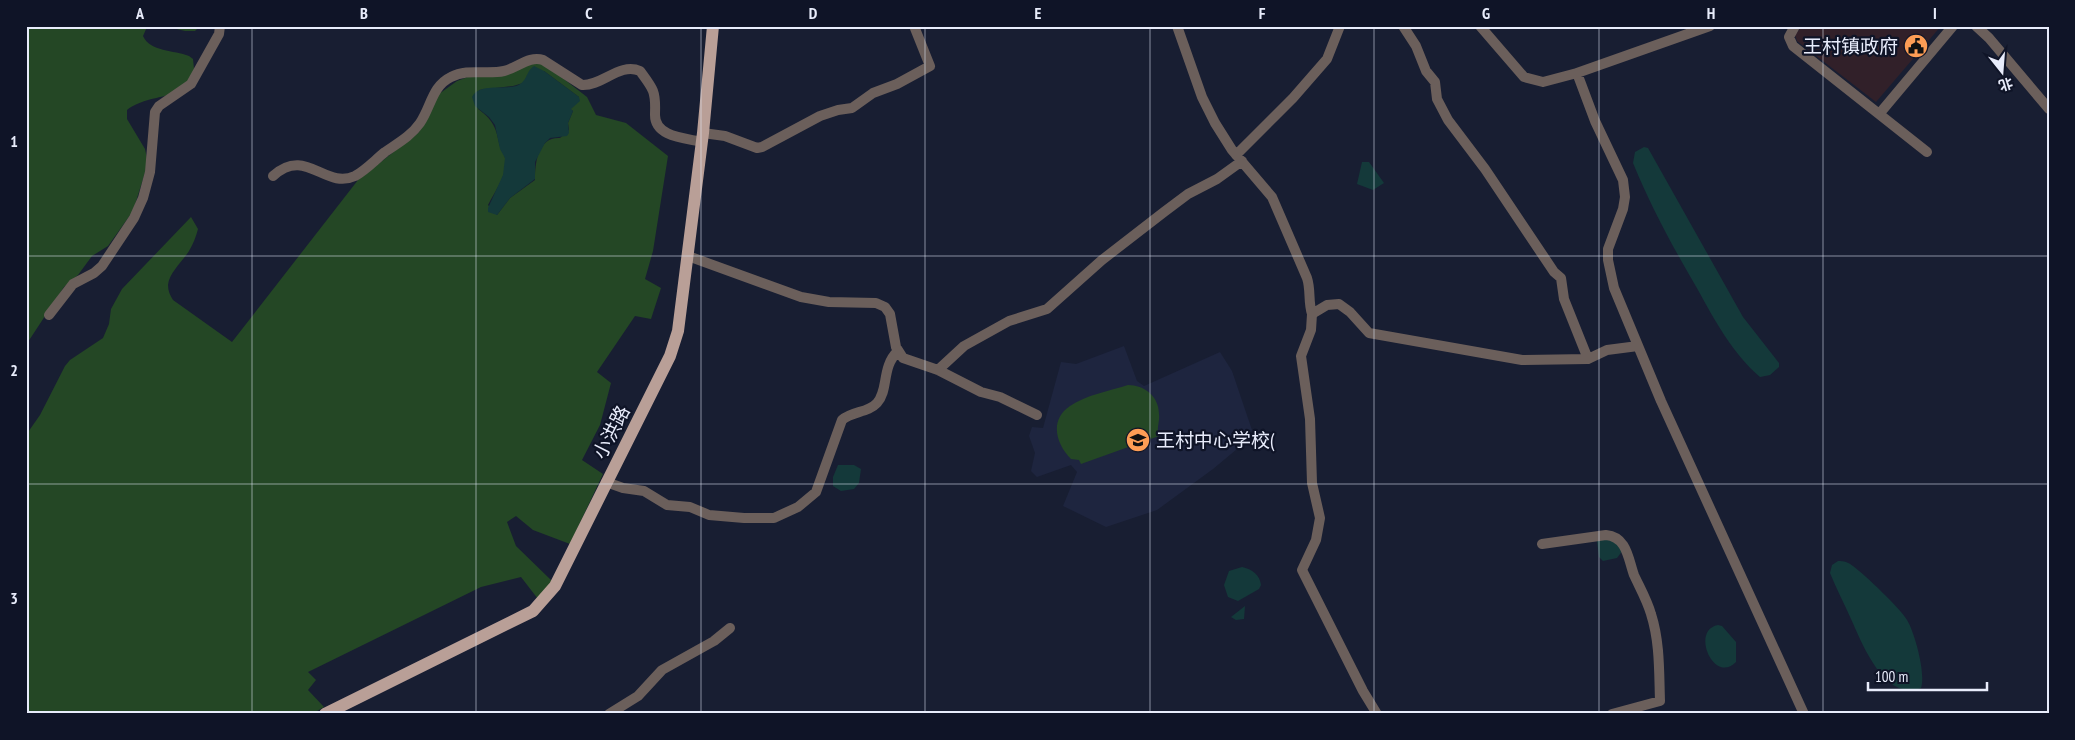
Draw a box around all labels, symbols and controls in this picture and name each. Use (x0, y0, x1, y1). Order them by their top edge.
text: A (135, 3, 145, 23)
text: B (360, 3, 368, 23)
text: C (585, 3, 593, 23)
text: D (809, 3, 818, 23)
text: E (1035, 3, 1042, 23)
text: F (1259, 3, 1266, 23)
text: G (1482, 3, 1490, 23)
text: H (1707, 3, 1715, 23)
text: I (1933, 3, 1937, 23)
public building icon: 王村镇政府 (1903, 33, 1929, 59)
place label: 王村镇政府 (1803, 34, 1898, 58)
north arrow (1978, 48, 2028, 98)
text: 北 (1996, 74, 2015, 95)
text: 1 (10, 131, 18, 151)
text: 2 (10, 360, 18, 380)
street label: 小洪路 (587, 401, 635, 463)
school or university icon: 王村中心学校( (1125, 427, 1151, 453)
place label: 王村中心学校( (1156, 428, 1275, 452)
text: 3 (10, 588, 18, 608)
scale bar (1868, 660, 1986, 692)
text: 100 m (1875, 667, 1908, 686)

